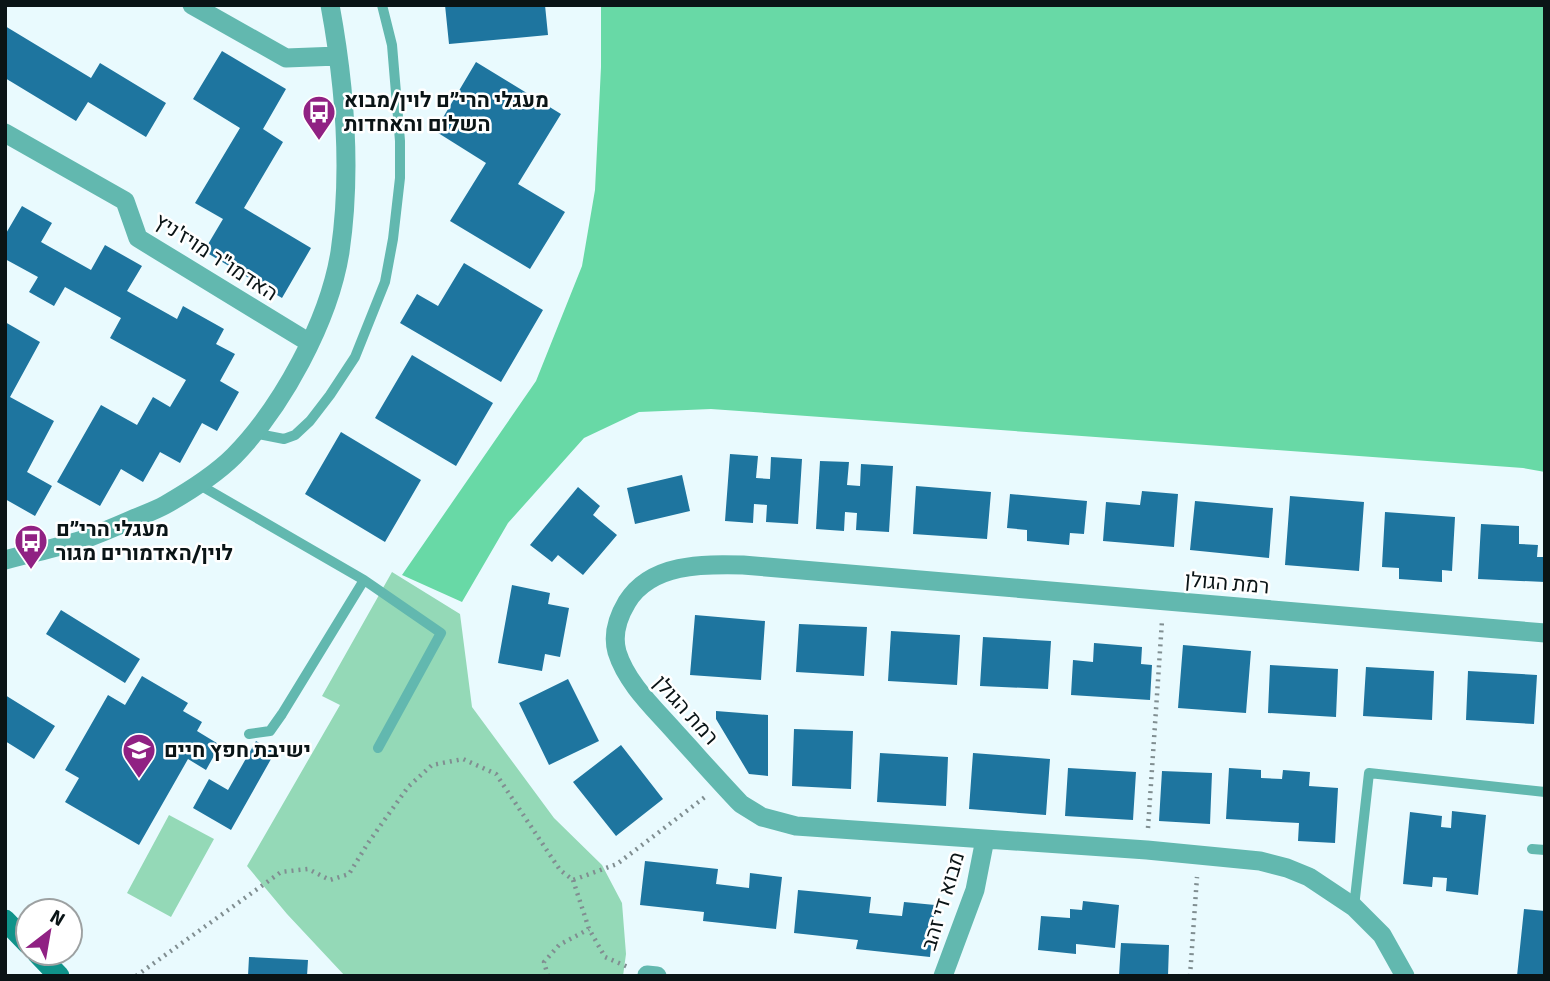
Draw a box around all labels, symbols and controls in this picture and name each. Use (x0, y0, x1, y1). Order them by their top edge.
place label: מעגלי הרי״ם לוין/מבוא השלום והאחדות (344, 87, 549, 137)
bus stop icon: מעגלי הרי״ם לוין/מבוא השלום והאחדות (300, 93, 338, 142)
street label: האדמו"ר מויז'ניץ (149, 207, 283, 307)
place label: מעגלי הרי״ם לוין/האדמורים מגור (56, 516, 233, 566)
bus stop icon: מעגלי הרי״ם לוין/האדמורים מגור (12, 522, 50, 571)
street label: רמת הגולן (1184, 566, 1270, 600)
street label: רמת הגולן (648, 670, 724, 750)
school or university icon: ישיבת חפץ חיים (120, 731, 158, 780)
place label: ישיבת חפץ חיים (164, 737, 311, 763)
street label: מבוא די זהב (916, 849, 970, 953)
north arrow (14, 897, 84, 967)
text: N (45, 905, 69, 932)

